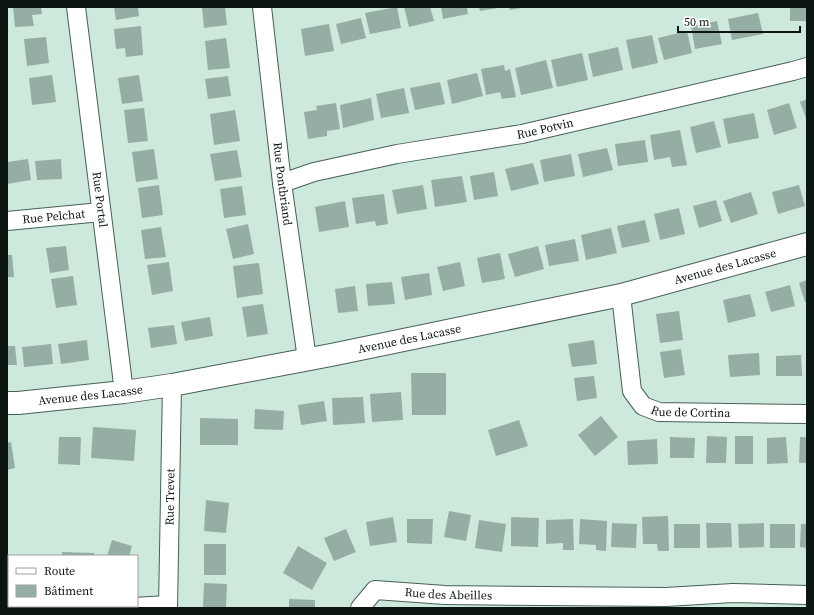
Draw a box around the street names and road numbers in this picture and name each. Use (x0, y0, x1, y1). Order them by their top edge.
street label: Rue Potvin (516, 114, 575, 143)
street label: Rue Pontbriand (269, 141, 296, 227)
street label: Rue Portal (89, 171, 111, 229)
street label: Rue Pelchat (22, 206, 86, 227)
street label: Avenue des Lacasse (672, 245, 778, 288)
street label: Avenue des Lacasse (356, 320, 462, 357)
street label: Avenue des Lacasse (38, 381, 144, 409)
street label: Rue de Cortina (649, 402, 731, 421)
street label: Rue Trevet (161, 468, 179, 526)
street label: Rue des Abeilles (404, 584, 492, 603)

